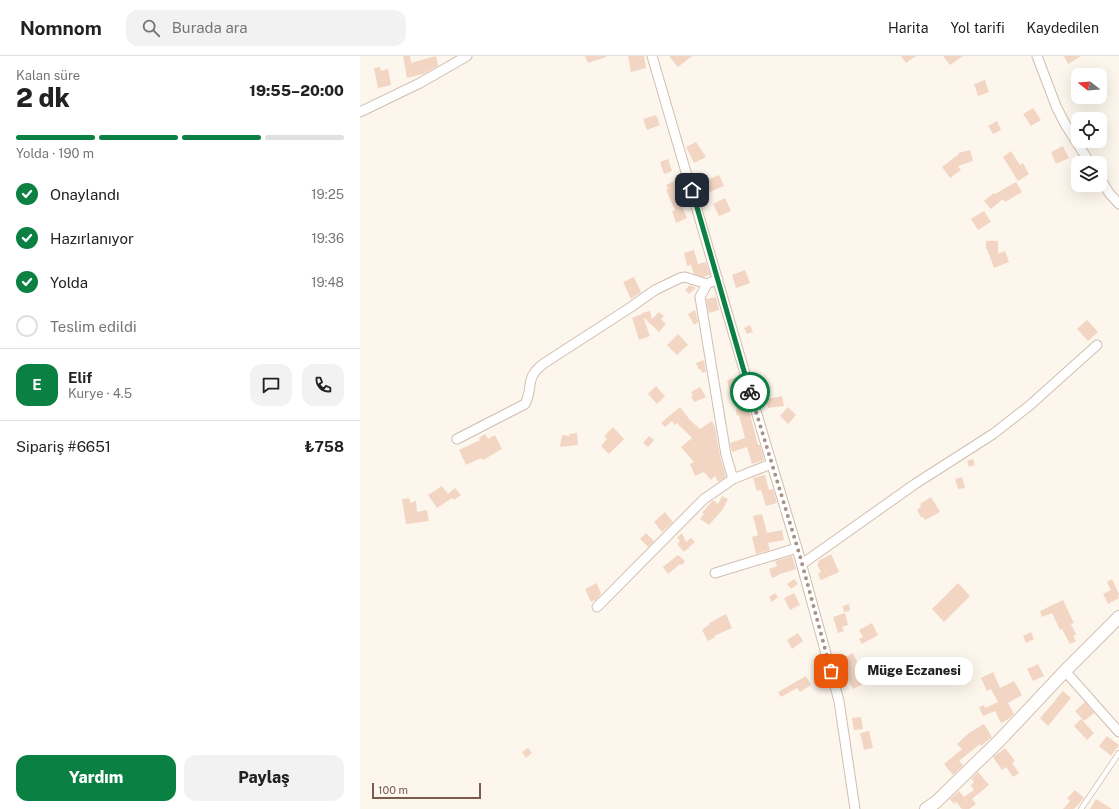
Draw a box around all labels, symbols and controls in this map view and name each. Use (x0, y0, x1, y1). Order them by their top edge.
search box (126, 10, 406, 46)
text: Nomnom (20, 17, 102, 39)
icon: search (140, 17, 162, 39)
text: Burada ara (172, 19, 248, 36)
text: Harita (888, 20, 928, 36)
text: Yol tarifi (950, 20, 1005, 36)
text: Kaydedilen (1027, 20, 1099, 36)
text: Kalan süre (16, 68, 80, 83)
north arrow (1071, 68, 1107, 104)
map controls (1071, 68, 1107, 192)
text: 2 dk (16, 82, 70, 113)
text: 19:55–20:00 (249, 82, 344, 99)
button: locate (1071, 112, 1107, 148)
text: Yolda · 190 m (16, 146, 94, 161)
button: layers (1071, 156, 1107, 192)
pin (675, 173, 709, 207)
icon: home (681, 179, 703, 201)
icon: check (16, 183, 38, 205)
text: Onaylandı (50, 186, 120, 203)
text: 19:25 (311, 187, 344, 202)
icon: check (16, 227, 38, 249)
text: Hazırlanıyor (50, 230, 134, 247)
text: 19:36 (311, 231, 344, 246)
icon: check (16, 271, 38, 293)
text: Yolda (50, 274, 88, 291)
text: 19:48 (311, 275, 344, 290)
text: Teslim edildi (50, 318, 137, 335)
button: chat (250, 364, 292, 406)
button: phone (302, 364, 344, 406)
text: Elif (68, 369, 92, 386)
courier (730, 372, 770, 412)
text: E (32, 376, 42, 393)
icon: bike (739, 381, 761, 403)
text: Kurye · 4.5 (68, 386, 132, 401)
text: Sipariş #6651 (16, 438, 111, 455)
text: ₺758 (305, 438, 344, 455)
pin (814, 654, 848, 688)
callout: Müge Eczanesi (855, 657, 973, 685)
icon: bag (820, 660, 842, 682)
text: Müge Eczanesi (867, 663, 961, 678)
button: Yardım (16, 755, 176, 801)
button: Paylaş (184, 755, 344, 801)
scale bar (372, 781, 481, 800)
text: 100 m (378, 784, 408, 796)

